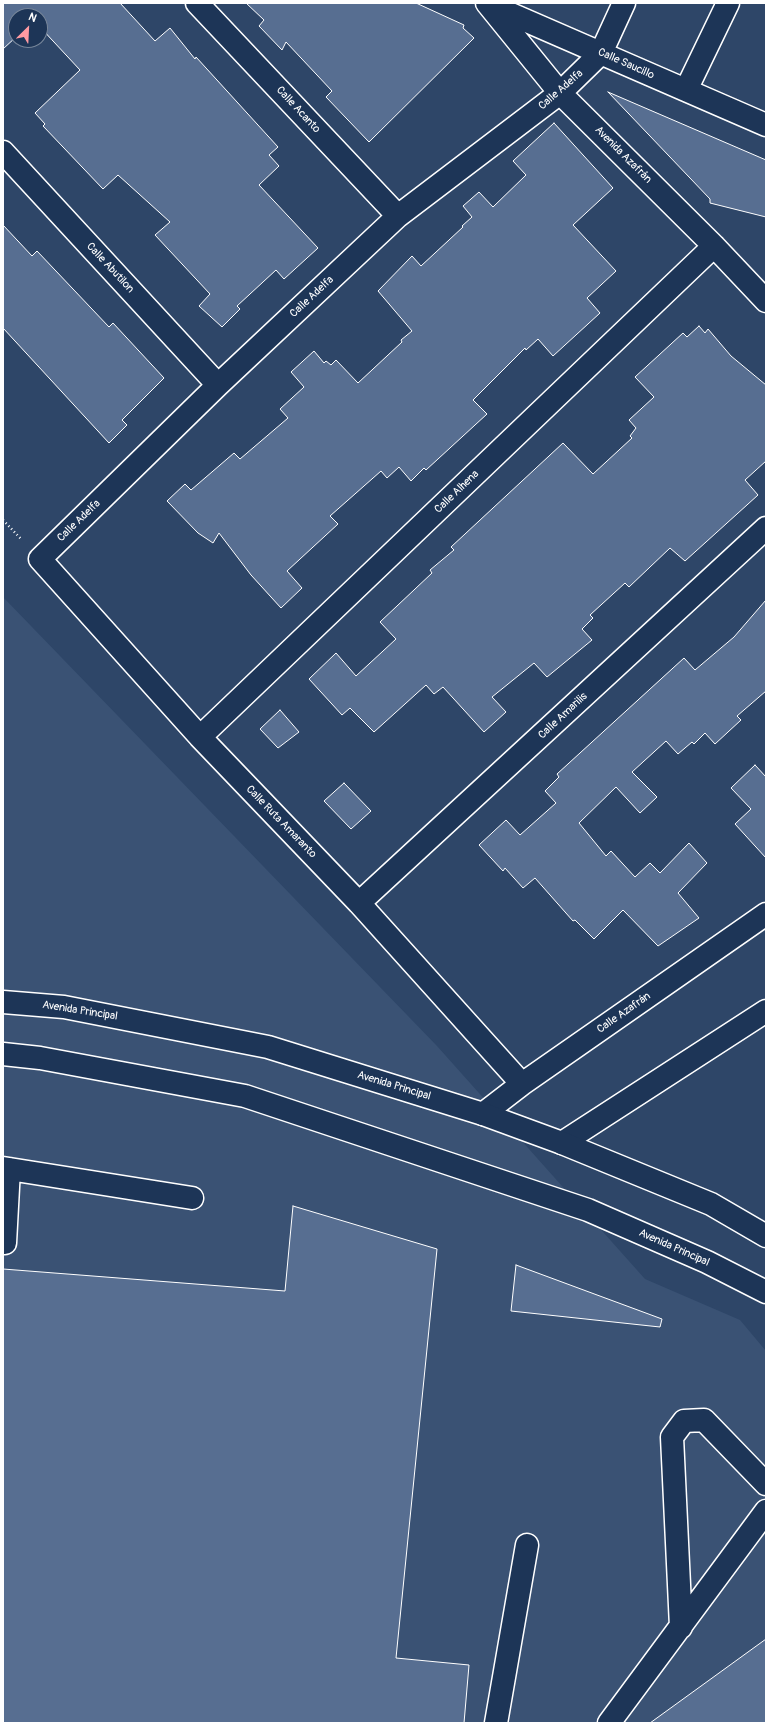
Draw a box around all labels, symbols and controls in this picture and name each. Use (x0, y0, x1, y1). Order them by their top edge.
north arrow (8, 8, 48, 48)
text: N (27, 10, 39, 25)
street label: Calle Saucillo (596, 46, 656, 82)
street label: Calle Adelfa (536, 67, 586, 113)
street label: Calle Acanto (273, 84, 323, 136)
street label: Avenida Azafrán (592, 124, 654, 186)
street label: Calle Abutilon (83, 240, 137, 296)
street label: Calle Adelfa (287, 273, 337, 321)
street label: Calle Alhena (432, 468, 482, 516)
street label: Calle Adelfa (55, 497, 103, 545)
street label: Calle Amarilis (536, 690, 590, 742)
street label: Calle Ruta Amaranto (243, 783, 319, 861)
street label: Calle Azafrán (595, 990, 653, 1036)
street label: Avenida Principal (41, 999, 119, 1023)
street label: Avenida Principal (356, 1069, 432, 1103)
street label: Avenida Principal (637, 1227, 711, 1269)

